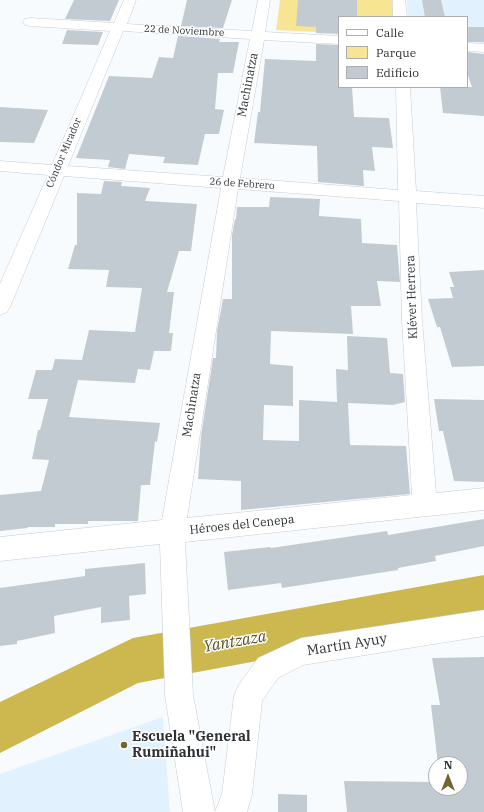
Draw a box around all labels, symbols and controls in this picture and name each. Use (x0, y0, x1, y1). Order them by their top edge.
legend (338, 16, 468, 88)
street label: 22 de Noviembre (143, 23, 225, 39)
text: Calle (376, 25, 404, 40)
text: Parque (376, 45, 416, 60)
street label: Machinatza (235, 51, 261, 119)
text: Edificio (376, 65, 419, 80)
street label: Cóndor Mirador (44, 116, 84, 190)
street label: 26 de Febrero (209, 176, 275, 192)
street label: Kléver Herrera (403, 255, 421, 339)
street label: Machinatza (180, 372, 204, 438)
street label: Héroes del Cenepa (189, 512, 295, 538)
water label: Yantzaza (202, 627, 268, 657)
street label: Martín Ayuy (306, 630, 388, 660)
place label: Escuela "General Rumiñahui" (132, 729, 251, 762)
marker: Escuela "General Rumiñahui" (119, 740, 129, 750)
north arrow (428, 756, 468, 796)
text: N (444, 758, 452, 772)

